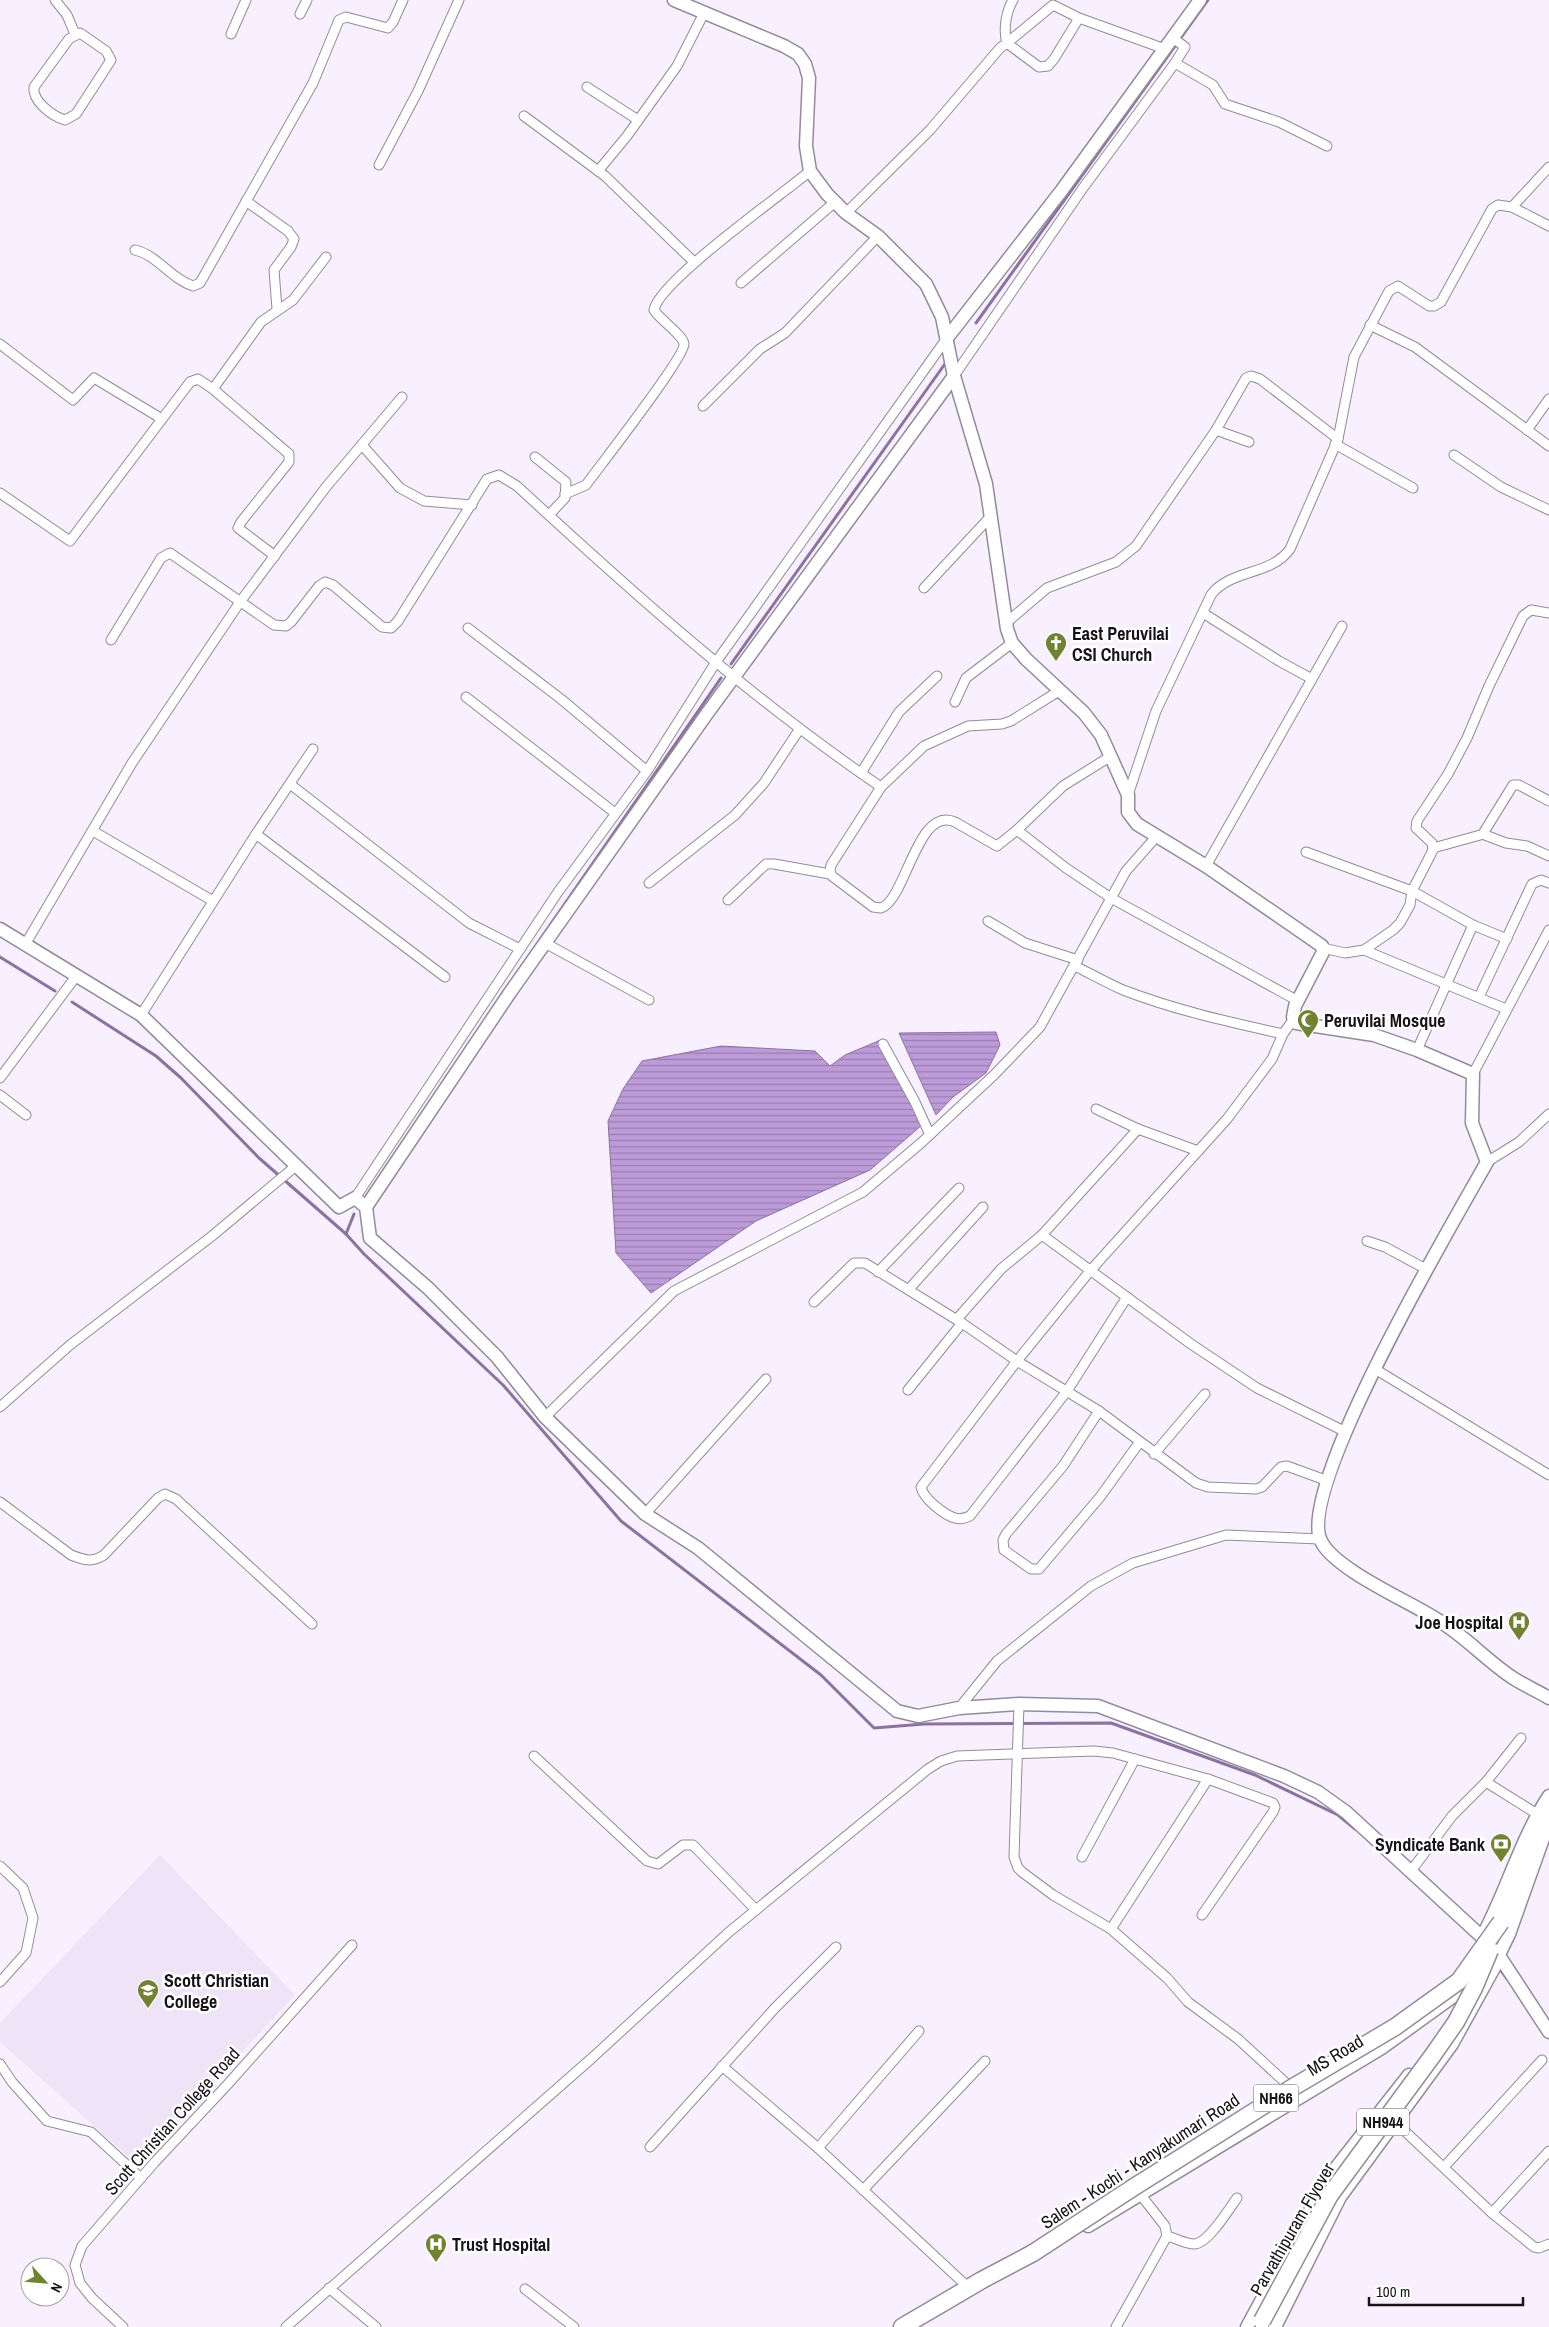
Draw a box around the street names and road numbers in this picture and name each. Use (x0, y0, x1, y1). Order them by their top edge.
street label: MS Road (1302, 2028, 1368, 2082)
street label: Scott Christian College Road (99, 2042, 245, 2200)
road number: NH66 (1254, 2084, 1298, 2112)
street label: Salem - Kochi - Kanyakumari Road (1036, 2087, 1244, 2235)
road number: NH944 (1357, 2108, 1409, 2136)
street label: Parvathipuram Flyover (1244, 2158, 1340, 2300)

